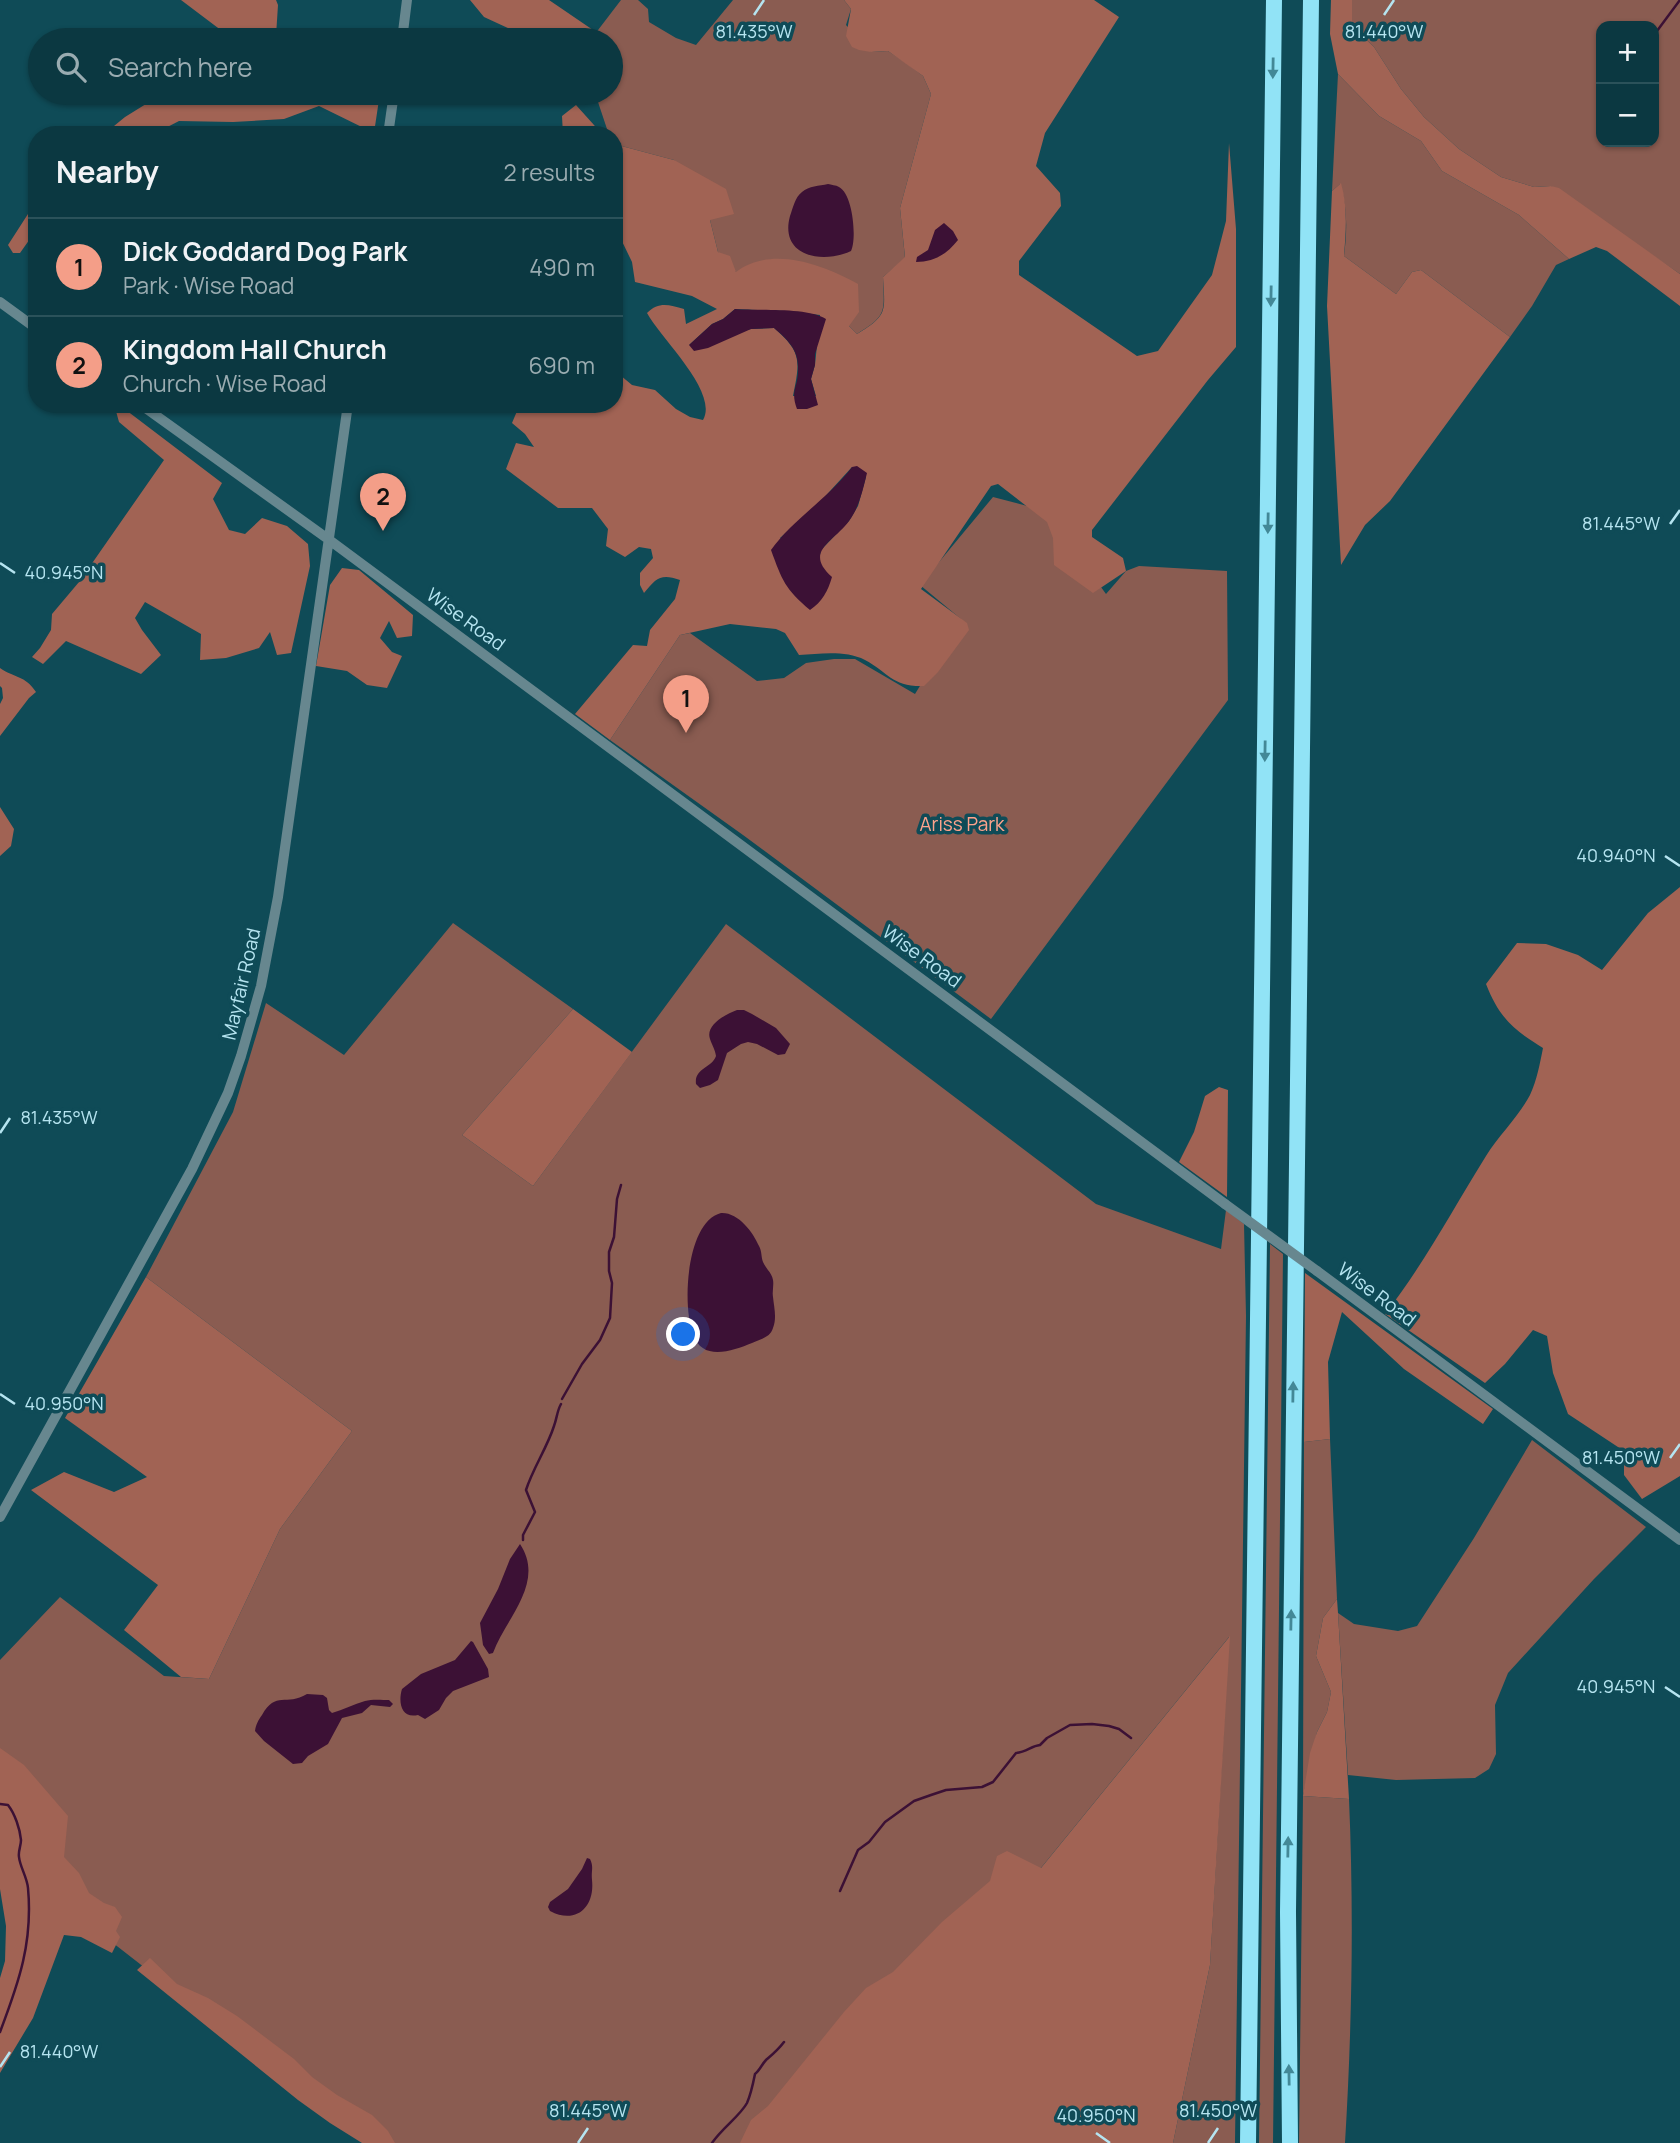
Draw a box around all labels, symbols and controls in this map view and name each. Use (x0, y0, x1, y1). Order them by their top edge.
text: 81.435°W (715, 19, 793, 43)
text: 81.440°W (1345, 19, 1423, 43)
map controls (1596, 21, 1659, 147)
button: + (1596, 21, 1659, 84)
search box (28, 28, 623, 105)
icon: search (52, 48, 90, 86)
text: Search here (108, 49, 253, 85)
one-way arrow (1268, 57, 1279, 79)
button: − (1596, 84, 1659, 147)
text: Nearby (56, 151, 159, 192)
text: 2 results (503, 156, 595, 188)
text: Dick Goddard Dog Park (123, 233, 407, 269)
text: 1 (74, 251, 84, 283)
text: 490 m (529, 251, 595, 283)
text: Park · Wise Road (123, 269, 294, 301)
one-way arrow (1265, 285, 1277, 307)
text: Kingdom Hall Church (123, 331, 387, 367)
text: 2 (72, 349, 86, 381)
text: 690 m (529, 349, 595, 381)
text: Church · Wise Road (123, 367, 327, 399)
pin: 2 (360, 473, 406, 531)
text: 81.445°W (1582, 511, 1660, 535)
one-way arrow (1262, 512, 1274, 534)
text: 40.945°N (25, 560, 103, 584)
street label: Wise Road (421, 582, 511, 656)
pin: 1 (663, 675, 709, 733)
one-way arrow (1259, 740, 1271, 762)
park label: Ariss Park (920, 811, 1005, 837)
text: 40.940°N (1576, 843, 1656, 867)
street label: Wise Road (877, 919, 967, 993)
street label: Mayfair Road (216, 926, 266, 1042)
text: 81.435°W (20, 1105, 98, 1129)
street label: Wise Road (1333, 1256, 1421, 1332)
your location (666, 1317, 700, 1351)
one-way arrow (1287, 1381, 1299, 1403)
text: 40.950°N (24, 1391, 104, 1415)
text: 81.450°W (1582, 1445, 1660, 1469)
one-way arrow (1285, 1609, 1297, 1631)
text: 40.945°N (1577, 1674, 1655, 1698)
one-way arrow (1282, 1836, 1294, 1858)
text: 81.440°W (20, 2039, 98, 2063)
one-way arrow (1283, 2064, 1295, 2086)
text: 81.445°W (549, 2098, 627, 2122)
text: 81.450°W (1179, 2098, 1257, 2122)
text: 40.950°N (1056, 2103, 1136, 2127)

